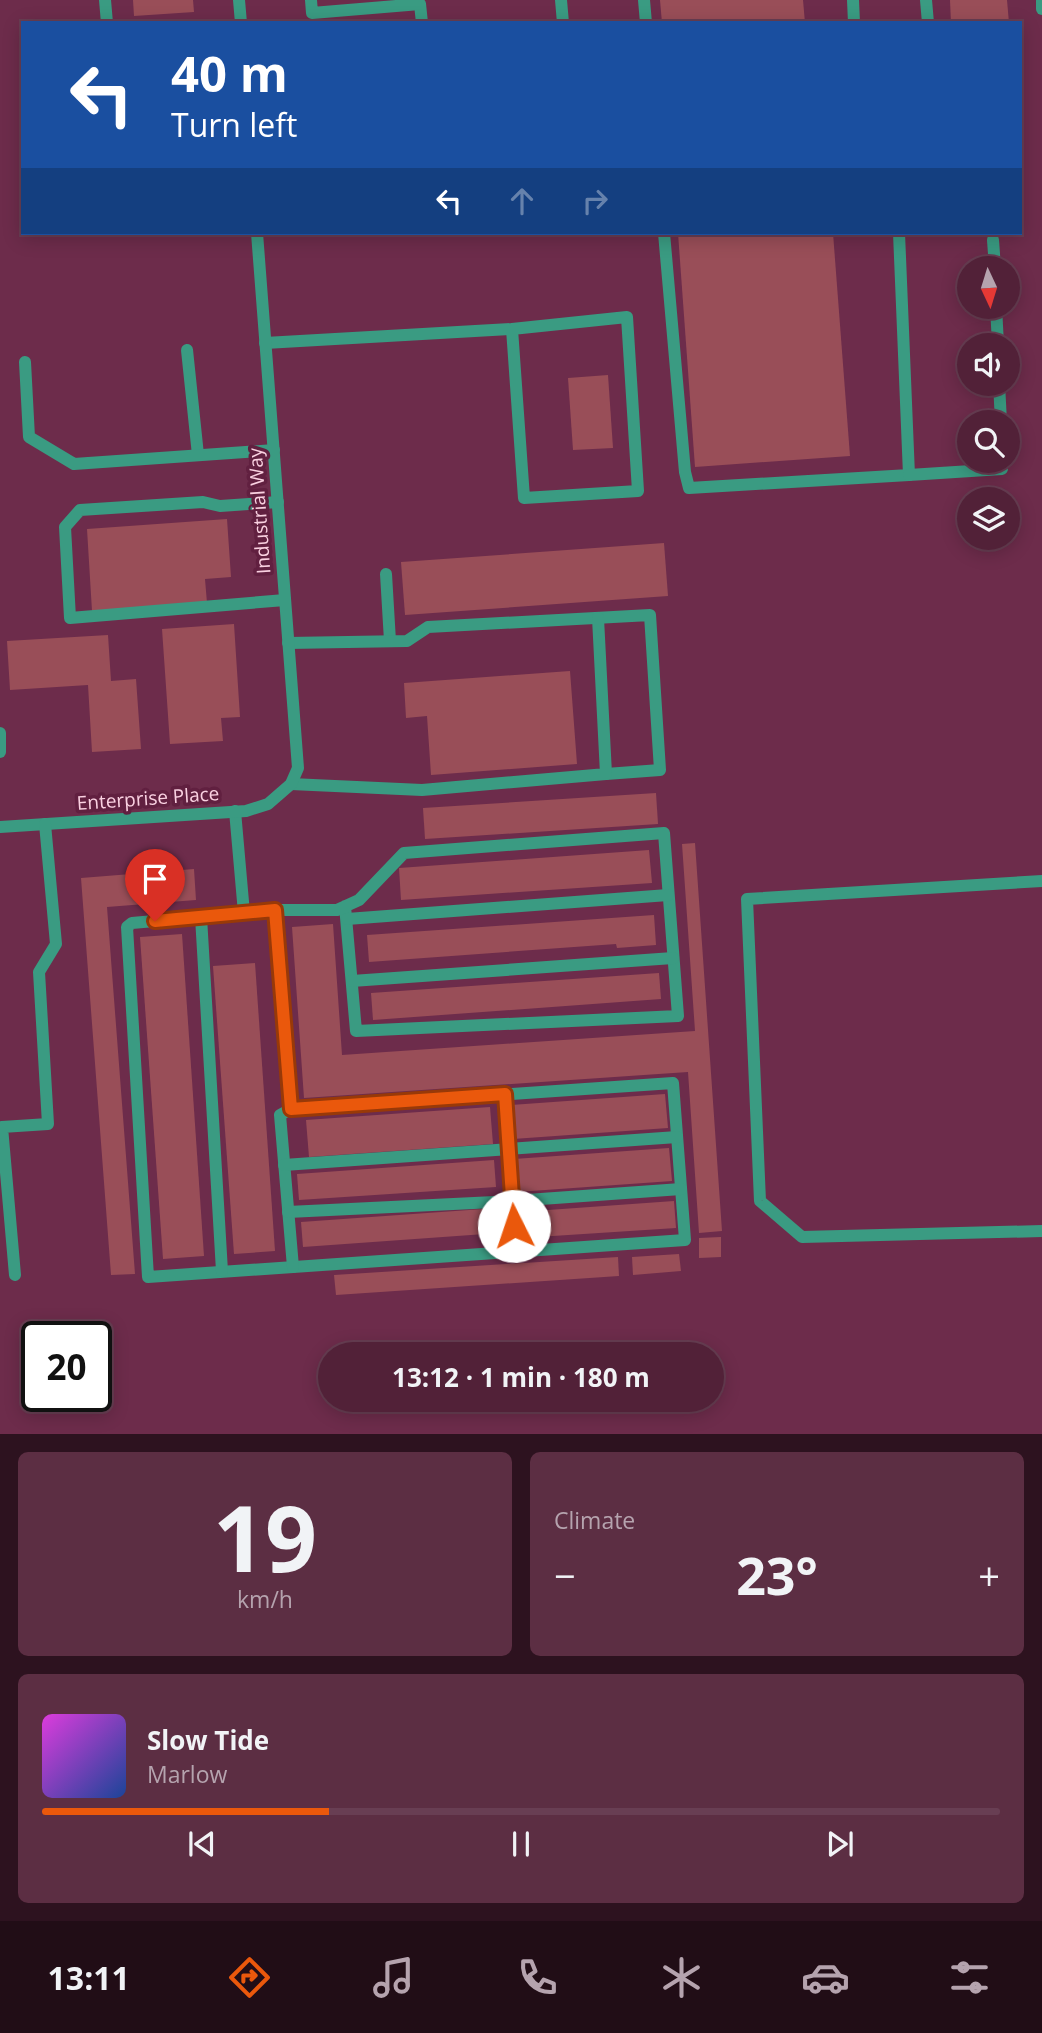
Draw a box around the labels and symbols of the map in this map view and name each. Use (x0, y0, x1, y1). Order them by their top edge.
north arrow (957, 256, 1020, 318)
street label: Industrial Way (242, 447, 276, 575)
street label: Enterprise Place (76, 780, 220, 816)
pin (125, 849, 185, 921)
position arrow (477, 1189, 551, 1263)
speed limit sign: 20 (21, 1321, 112, 1412)

